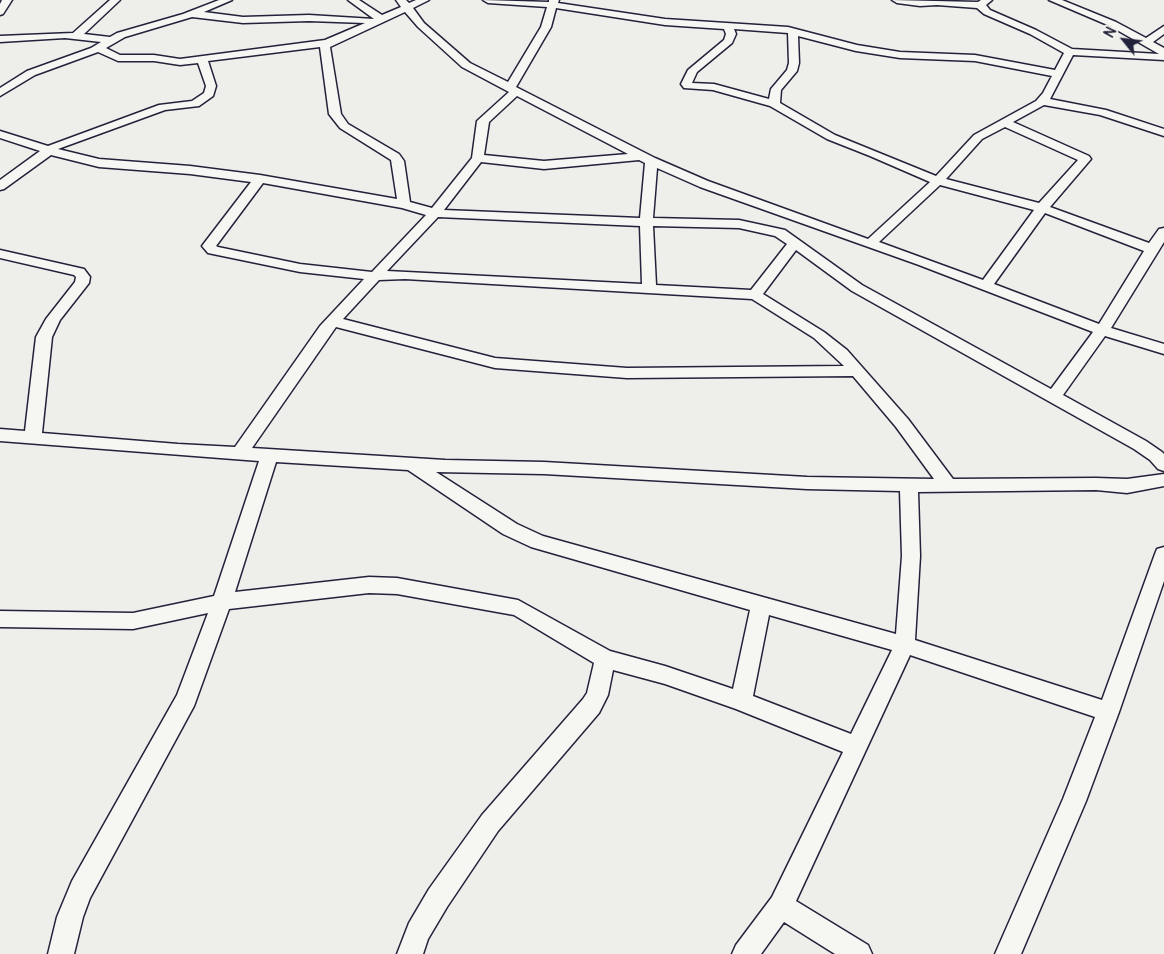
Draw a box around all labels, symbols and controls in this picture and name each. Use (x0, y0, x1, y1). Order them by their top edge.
north arrow (1099, 15, 1149, 65)
text: N (1101, 24, 1120, 41)

